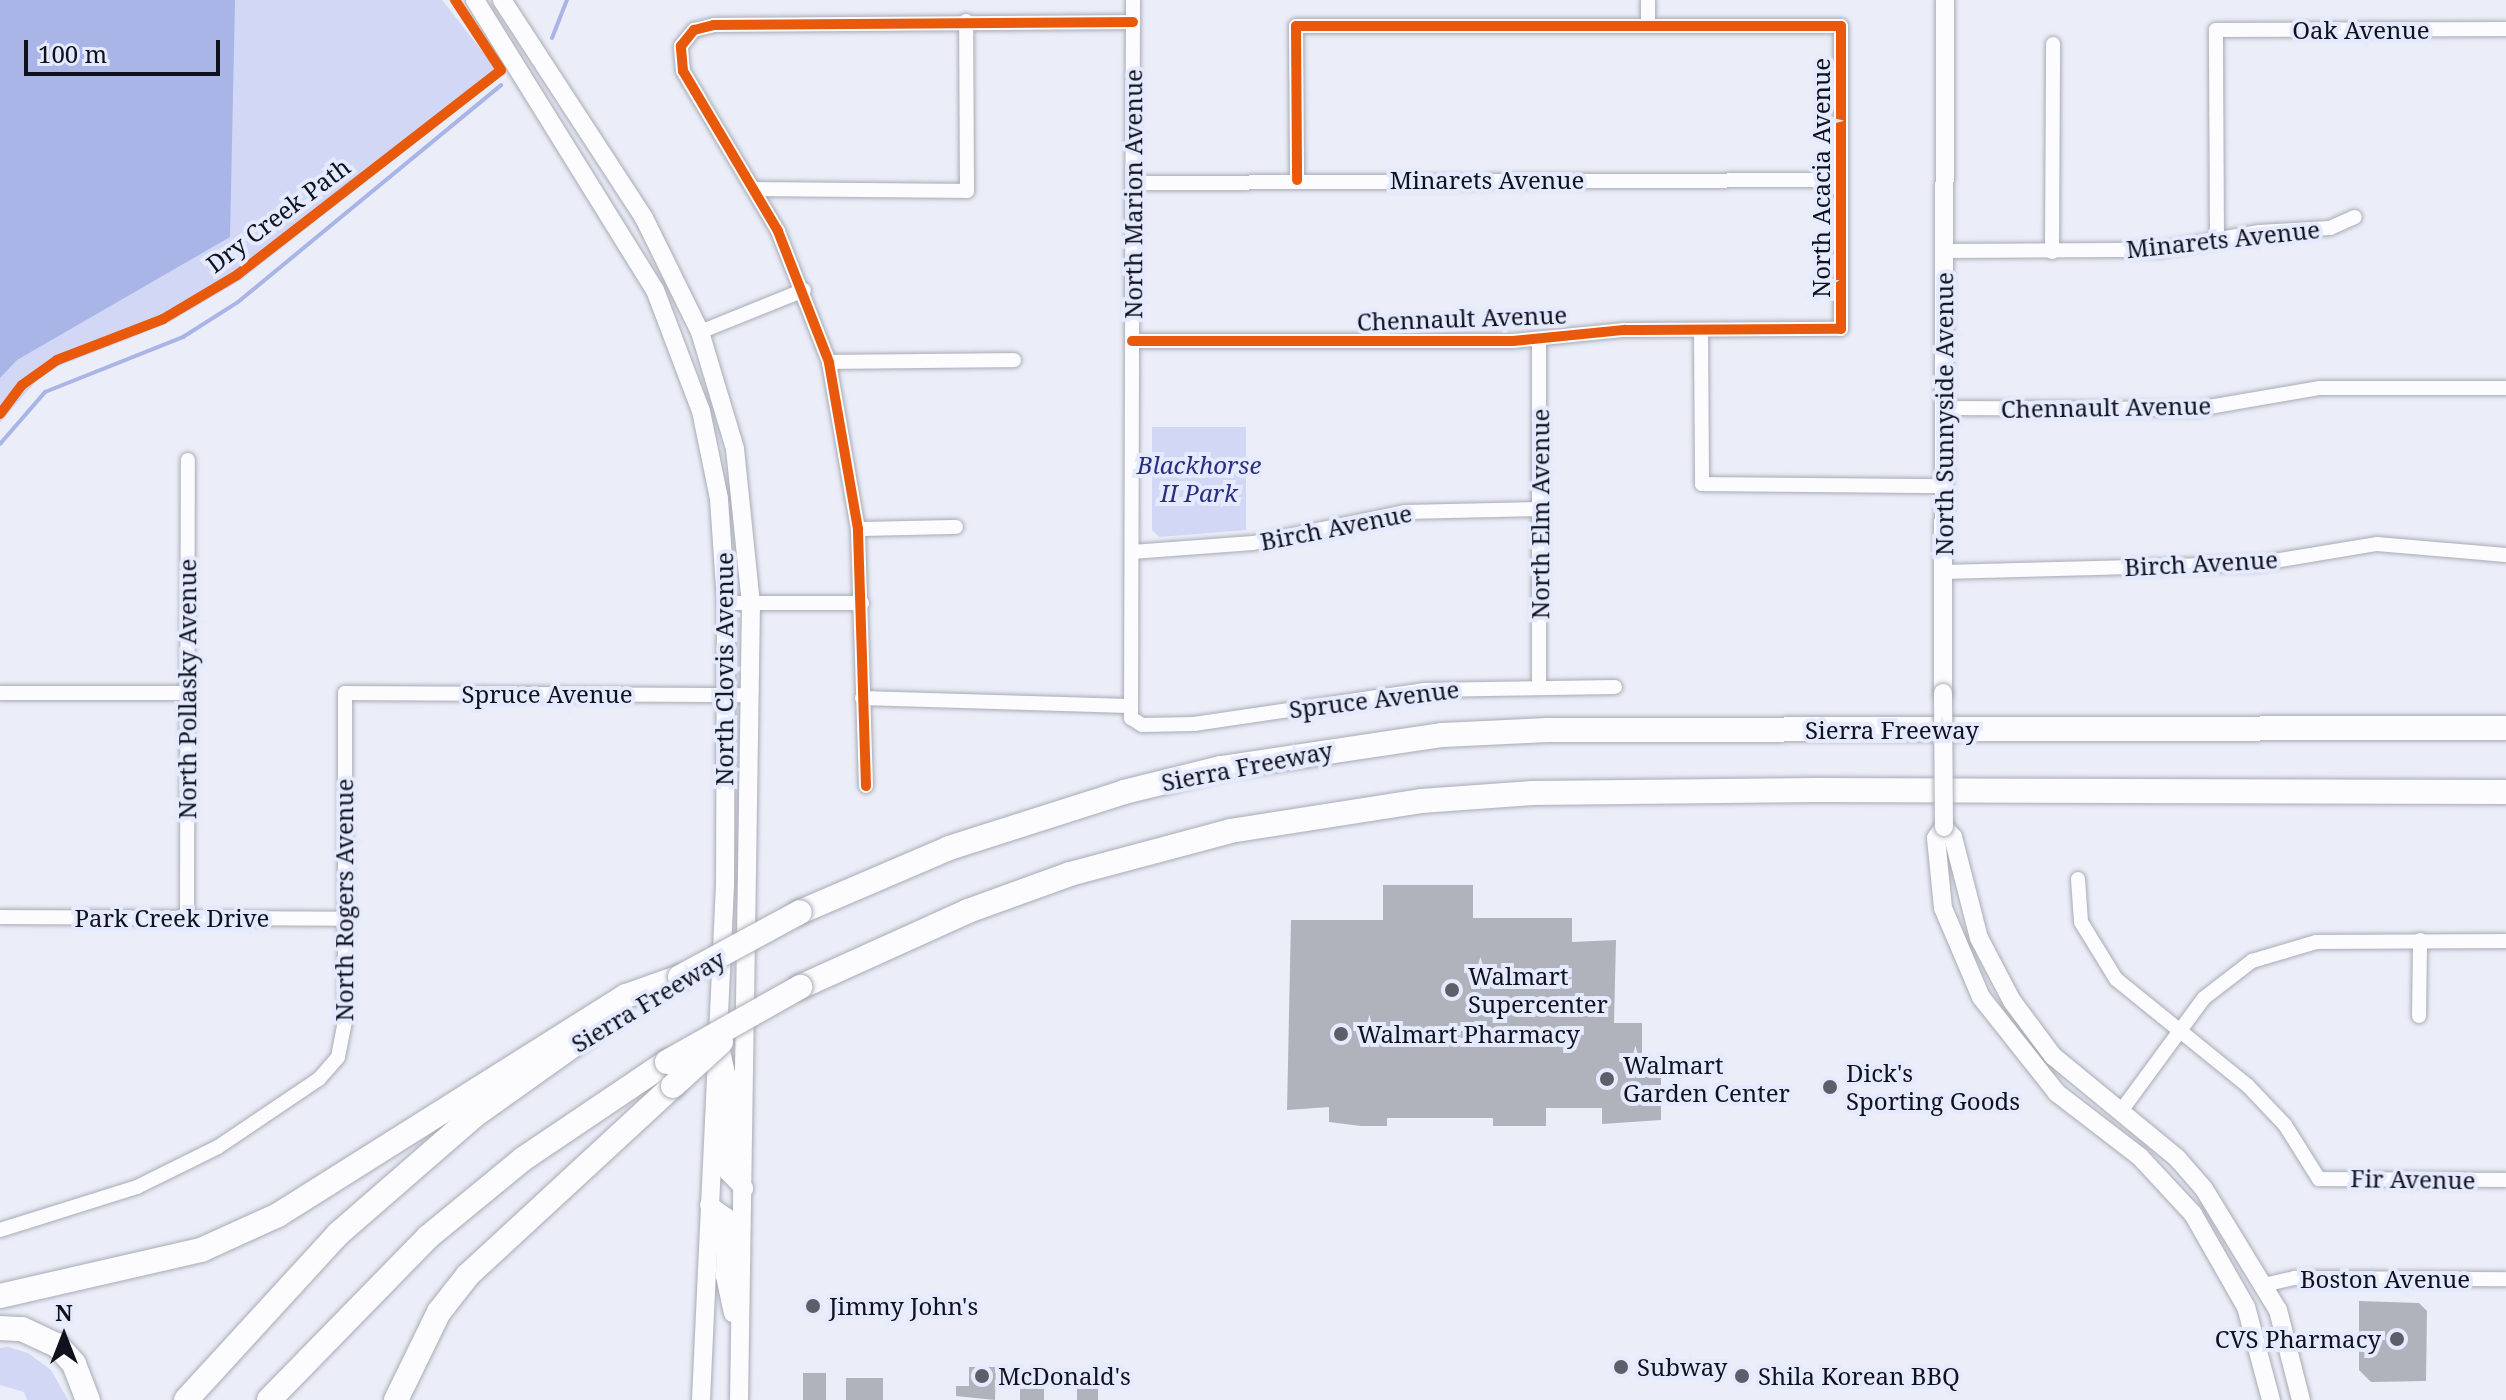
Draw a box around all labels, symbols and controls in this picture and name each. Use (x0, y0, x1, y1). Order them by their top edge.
street label: Oak Avenue (2292, 16, 2430, 44)
scale bar (28, 24, 224, 74)
text: 100 m (38, 37, 107, 70)
street label: North Acacia Avenue (1807, 58, 1835, 298)
street label: North Marion Avenue (1119, 69, 1147, 319)
street label: Dry Creek Path (201, 152, 355, 278)
street label: Minarets Avenue (1390, 166, 1584, 194)
street label: Minarets Avenue (2125, 215, 2321, 263)
street label: North Sunnyside Avenue (1930, 272, 1958, 556)
street label: Chennault Avenue (1356, 300, 1568, 336)
street label: Chennault Avenue (2001, 391, 2211, 423)
street label: North Elm Avenue (1526, 409, 1554, 619)
park label: Blackhorse II Park (1137, 451, 1261, 507)
street label: Birch Avenue (1258, 498, 1414, 556)
street label: Birch Avenue (2123, 545, 2279, 581)
street label: North Clovis Avenue (710, 552, 738, 786)
street label: North Pollasky Avenue (173, 559, 201, 819)
street label: Spruce Avenue (1287, 674, 1461, 724)
street label: Spruce Avenue (462, 680, 632, 708)
street label: Sierra Freeway (1805, 716, 1979, 744)
street label: Sierra Freeway (1159, 735, 1335, 797)
street label: North Rogers Avenue (330, 779, 358, 1021)
street label: Park Creek Drive (75, 904, 269, 932)
street label: Sierra Freeway (566, 944, 730, 1058)
place label: Walmart Supercenter (1468, 962, 1608, 1018)
marker: Walmart Supercenter (1443, 981, 1461, 999)
place label: Walmart Pharmacy (1357, 1020, 1580, 1048)
marker: Walmart Pharmacy (1332, 1025, 1350, 1043)
place label: Walmart Garden Center (1623, 1051, 1790, 1107)
place label: Dick's Sporting Goods (1846, 1059, 2020, 1115)
marker: Walmart Garden Center (1598, 1070, 1616, 1088)
marker: Dick's Sporting Goods (1821, 1078, 1839, 1096)
street label: Fir Avenue (2350, 1164, 2476, 1194)
street label: Boston Avenue (2300, 1265, 2470, 1293)
place label: Jimmy John's (829, 1292, 978, 1320)
north arrow (24, 1296, 104, 1376)
text: N (55, 1297, 73, 1327)
marker: Jimmy John's (804, 1297, 822, 1315)
place label: CVS Pharmacy (2215, 1325, 2381, 1353)
marker: CVS Pharmacy (2388, 1330, 2406, 1348)
place label: Subway (1637, 1353, 1727, 1381)
marker: Subway (1612, 1358, 1630, 1376)
place label: McDonald's (998, 1362, 1131, 1390)
place label: Shila Korean BBQ (1758, 1362, 1960, 1390)
marker: McDonald's (973, 1367, 991, 1385)
marker: Shila Korean BBQ (1733, 1367, 1751, 1385)

